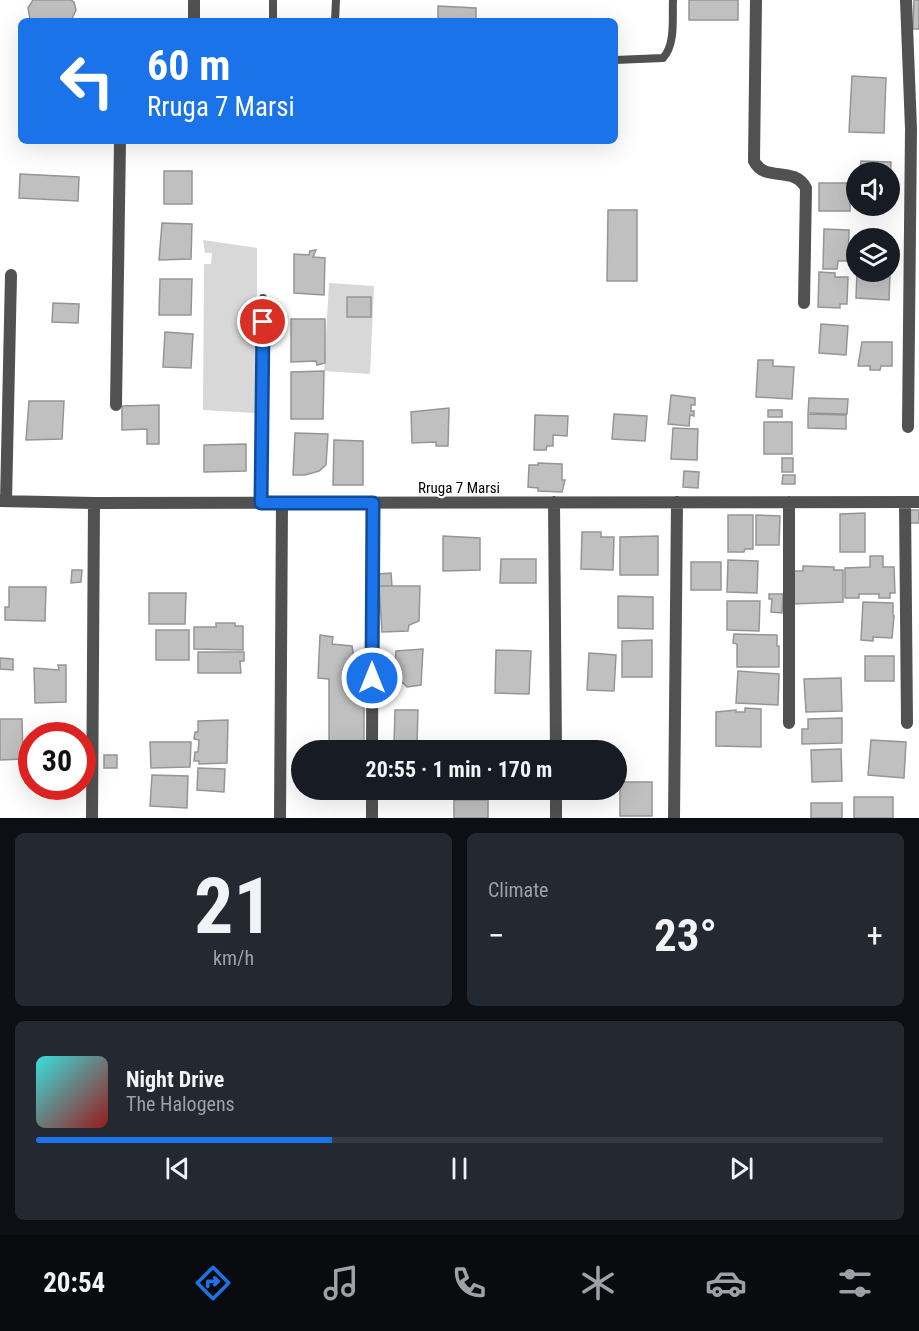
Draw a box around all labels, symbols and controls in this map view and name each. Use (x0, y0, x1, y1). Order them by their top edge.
text: 60 m (147, 41, 230, 90)
icon: left (48, 42, 126, 120)
text: Rruga 7 Marsi (147, 91, 295, 123)
map controls (846, 162, 900, 282)
button: sound (846, 162, 900, 216)
button: layers (846, 228, 900, 282)
pin (237, 296, 288, 347)
icon: arrive (246, 305, 279, 338)
street label: Rruga 7 Marsi (418, 479, 500, 497)
position arrow (340, 646, 404, 710)
speed limit sign: 30 (18, 722, 96, 800)
text: 20:55 · 1 min · 170 m (366, 757, 552, 782)
text: 21 (194, 861, 273, 952)
text: Climate (488, 878, 548, 902)
text: 23° (654, 909, 717, 962)
text: − (488, 916, 505, 955)
text: + (867, 916, 883, 955)
text: km/h (213, 946, 254, 970)
text: Night Drive (126, 1067, 224, 1092)
text: The Halogens (126, 1092, 235, 1116)
icon: previous (161, 1152, 194, 1185)
icon: pause (443, 1152, 476, 1185)
icon: next (725, 1152, 758, 1185)
icon: directions (192, 1262, 234, 1304)
icon: music (320, 1262, 362, 1304)
icon: phone (448, 1262, 490, 1304)
icon: climate (577, 1262, 619, 1304)
icon: car (705, 1262, 747, 1304)
icon: filters (834, 1262, 876, 1304)
text: 20:54 (43, 1267, 105, 1299)

